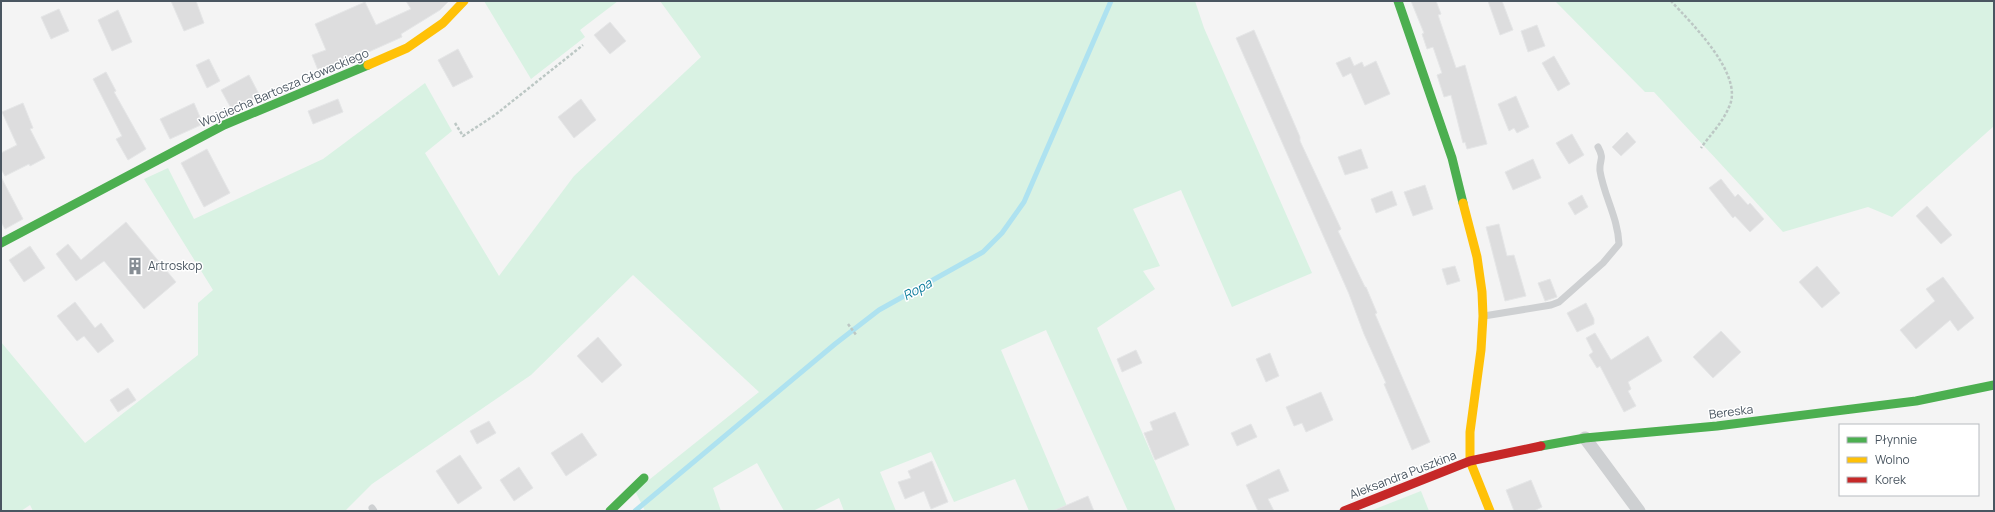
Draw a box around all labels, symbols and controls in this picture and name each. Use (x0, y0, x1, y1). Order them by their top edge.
street label: Wojciecha Bartosza Głowackiego (196, 44, 371, 131)
building icon: Artroskop (125, 256, 145, 276)
place label: Artroskop (148, 257, 202, 274)
water label: Ropa (899, 273, 936, 304)
street label: Bereska (1708, 400, 1754, 423)
legend (1839, 424, 1979, 496)
text: Płynnie (1875, 431, 1917, 448)
street label: Aleksandra Puszkina (1347, 446, 1459, 503)
text: Wolno (1875, 451, 1910, 468)
text: Korek (1875, 471, 1907, 488)

